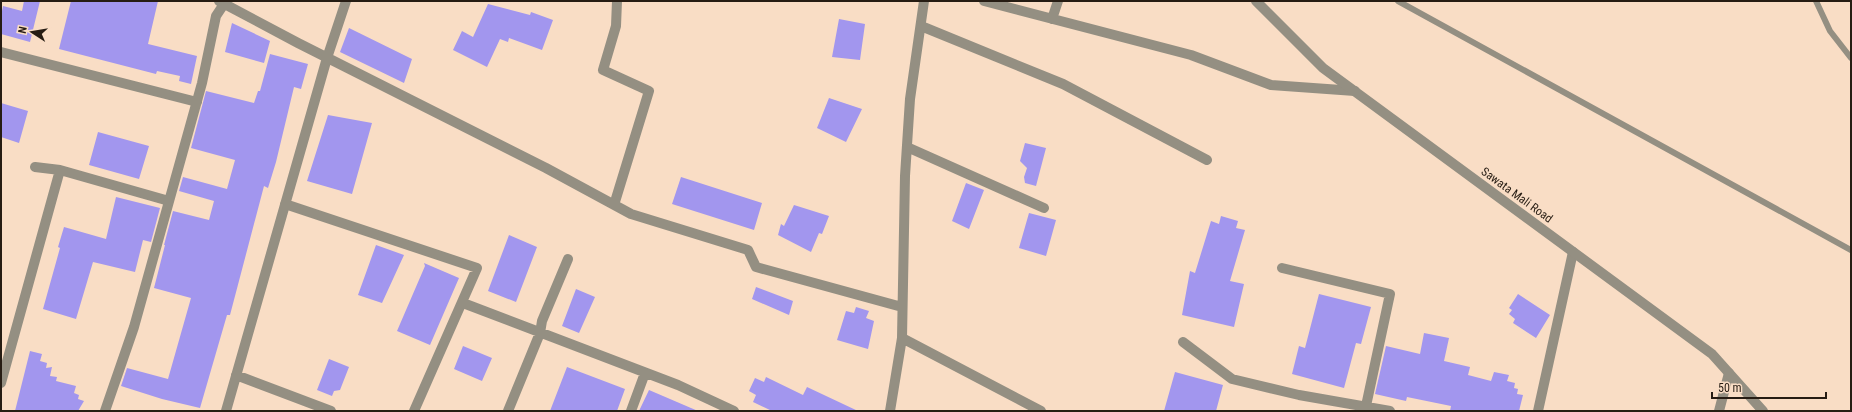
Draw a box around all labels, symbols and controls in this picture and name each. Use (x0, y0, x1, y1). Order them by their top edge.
north arrow (12, 12, 52, 52)
text: N (16, 25, 30, 35)
street label: Sawata Mali Road (1479, 164, 1555, 226)
scale bar (1712, 374, 1826, 400)
text: 50 m (1718, 381, 1742, 395)

